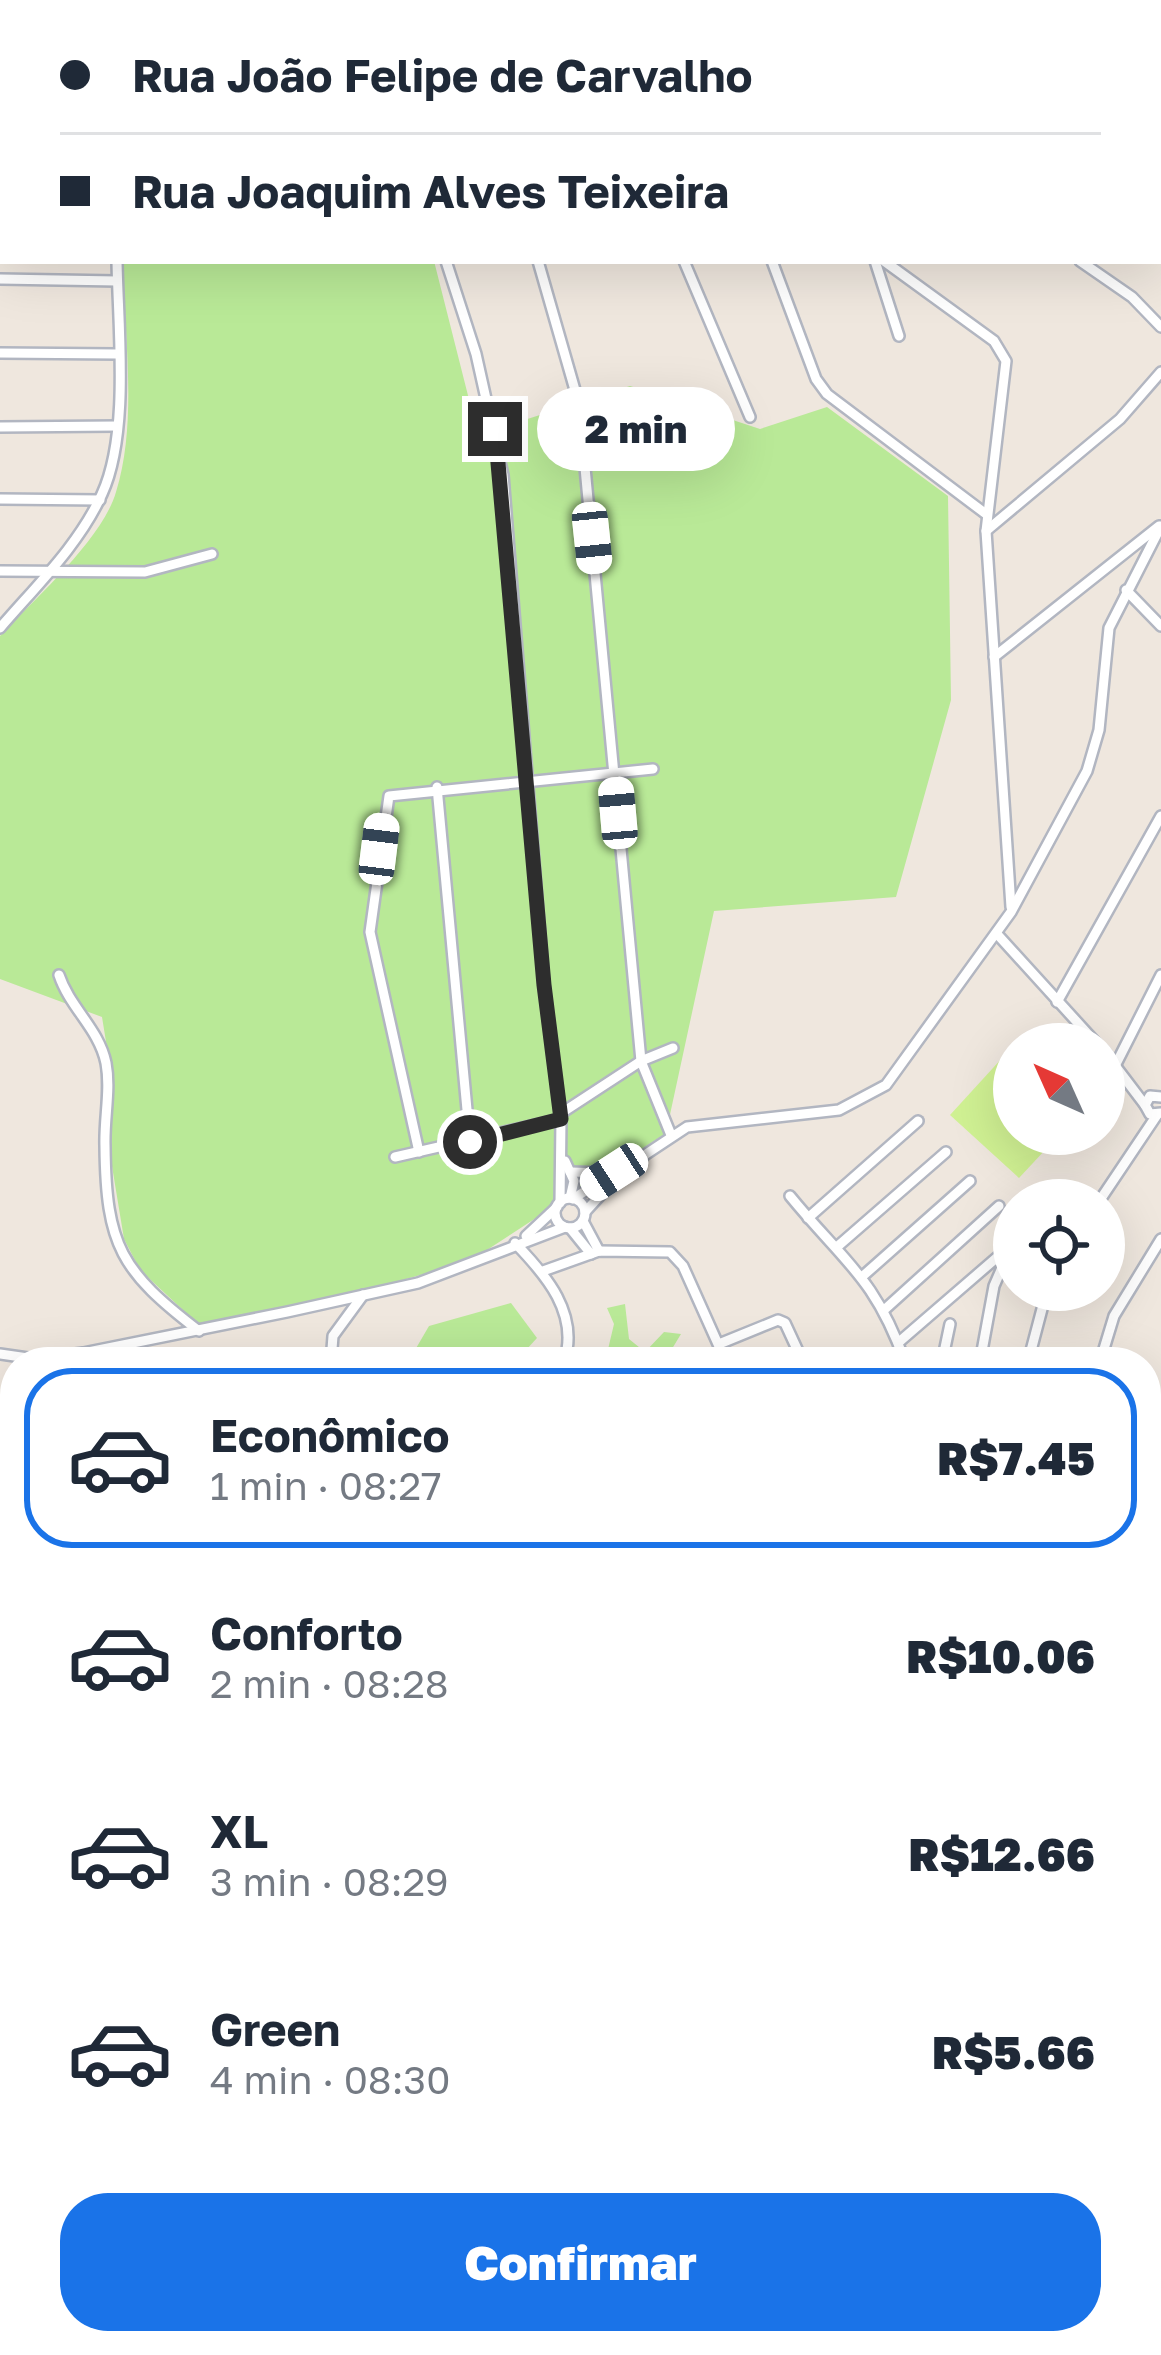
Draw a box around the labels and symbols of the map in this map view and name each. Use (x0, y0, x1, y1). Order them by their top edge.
callout: 2 min (537, 387, 735, 471)
route end (468, 402, 522, 456)
car (570, 500, 614, 576)
car (597, 776, 639, 850)
car (357, 811, 401, 887)
north arrow (993, 1023, 1125, 1155)
route start (443, 1115, 497, 1169)
car (574, 1137, 654, 1207)

